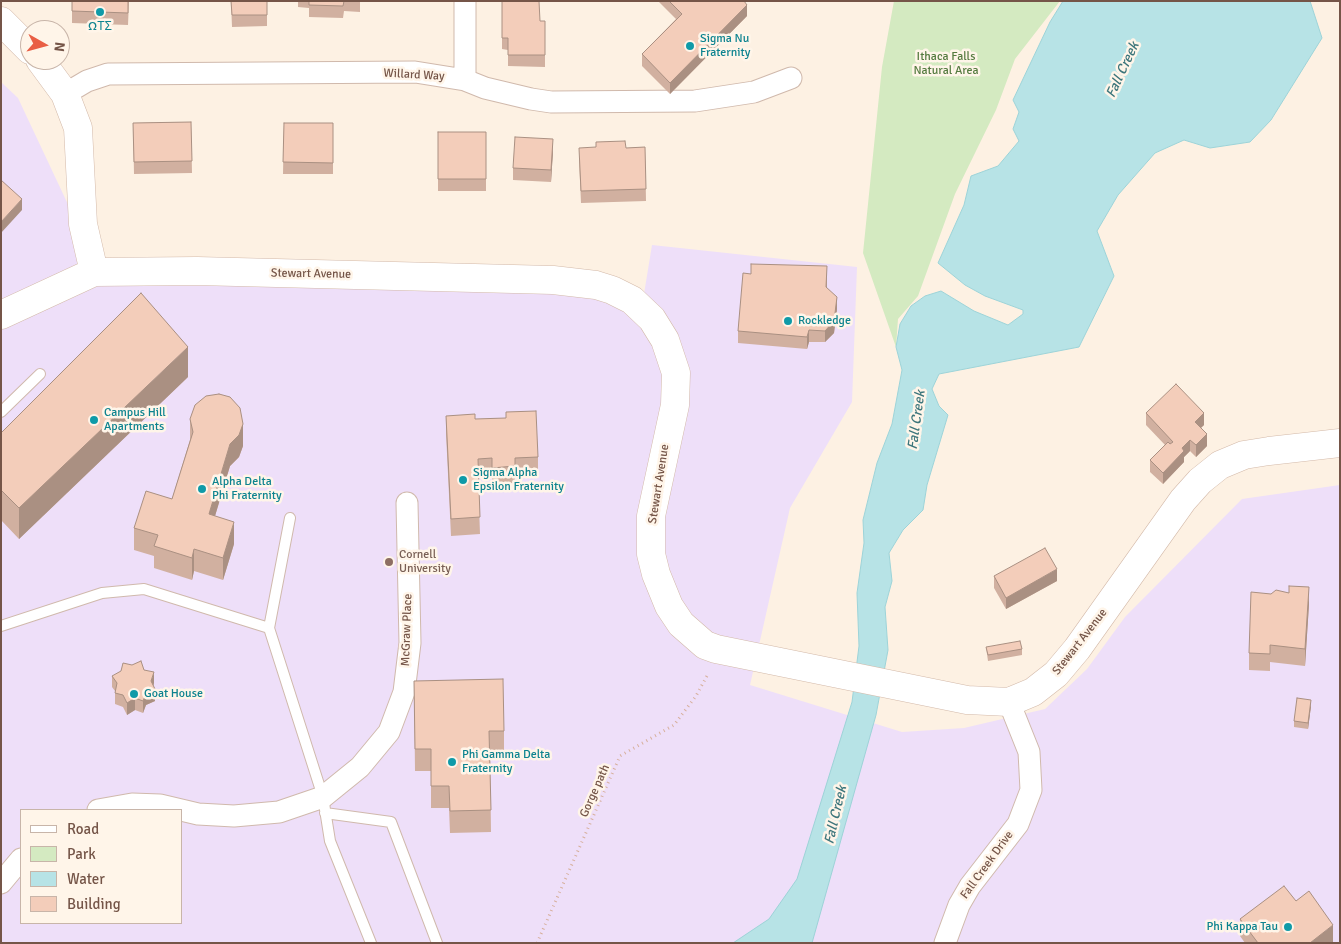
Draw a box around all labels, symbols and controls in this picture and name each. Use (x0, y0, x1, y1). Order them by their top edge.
marker: ΩΤΣ (94, 6, 106, 18)
north arrow (20, 20, 70, 70)
place label: ΩΤΣ (88, 20, 112, 34)
place label: Sigma Nu Fraternity (700, 32, 750, 60)
water label: Fall Creek (1103, 39, 1143, 101)
marker: Sigma Nu Fraternity (684, 40, 696, 52)
text: N (50, 41, 68, 53)
park label: Ithaca Falls Natural Area (913, 50, 979, 78)
street label: Willard Way (383, 66, 445, 84)
street label: Stewart Avenue (271, 266, 351, 282)
place label: Rockledge (798, 314, 851, 328)
marker: Rockledge (782, 315, 794, 327)
water label: Fall Creek (905, 389, 929, 451)
place label: Campus Hill Apartments (104, 406, 166, 434)
marker: Campus Hill Apartments (88, 414, 100, 426)
street label: Stewart Avenue (646, 443, 672, 525)
place label: Sigma Alpha Epsilon Fraternity (473, 466, 564, 494)
marker: Sigma Alpha Epsilon Fraternity (457, 474, 469, 486)
place label: Alpha Delta Phi Fraternity (212, 475, 282, 503)
marker: Alpha Delta Phi Fraternity (196, 483, 208, 495)
place label: Cornell University (399, 548, 451, 576)
marker: Cornell University (383, 556, 395, 568)
street label: McGraw Place (399, 593, 415, 667)
street label: Stewart Avenue (1050, 606, 1110, 678)
place label: Goat House (144, 687, 203, 701)
marker: Goat House (128, 688, 140, 700)
place label: Phi Gamma Delta Fraternity (462, 748, 550, 776)
marker: Phi Gamma Delta Fraternity (446, 756, 458, 768)
street label: Gorge path (577, 762, 613, 820)
water label: Fall Creek (821, 784, 851, 846)
legend (20, 809, 182, 924)
text: Road (67, 820, 99, 838)
street label: Fall Creek Drive (958, 828, 1016, 902)
text: Park (67, 845, 96, 863)
text: Water (67, 870, 105, 888)
text: Building (67, 895, 121, 913)
place label: Phi Kappa Tau (1206, 920, 1278, 934)
marker: Phi Kappa Tau (1282, 921, 1294, 933)

